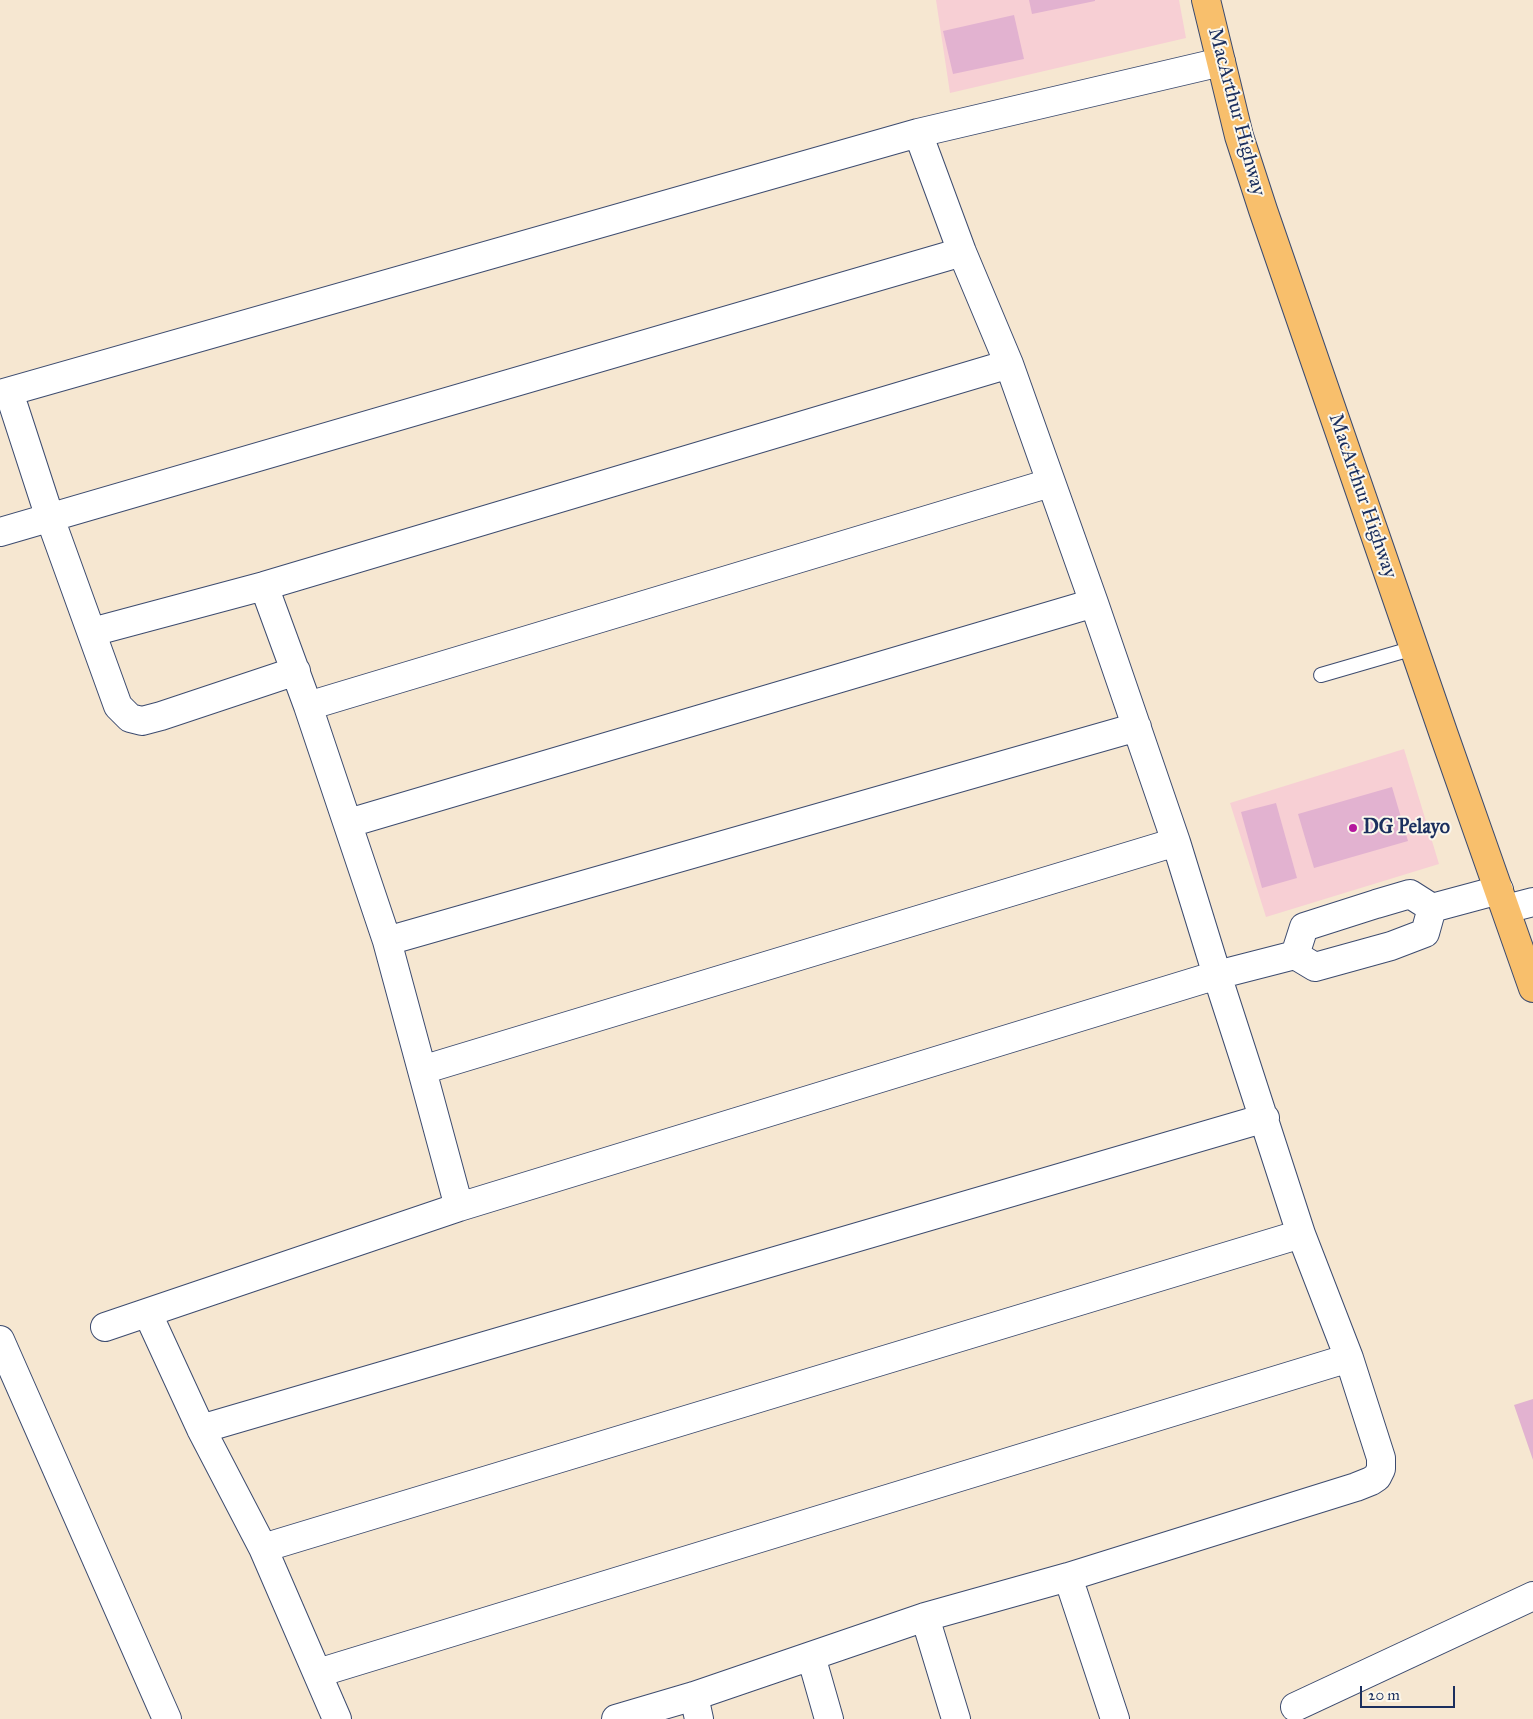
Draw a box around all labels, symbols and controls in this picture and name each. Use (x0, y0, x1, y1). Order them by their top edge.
street label: MacArthur Highway (1202, 25, 1270, 199)
street label: MacArthur Highway (1323, 410, 1401, 582)
place label: DG Pelayo (1363, 816, 1450, 840)
marker: DG Pelayo (1347, 822, 1359, 834)
scale bar (1363, 1676, 1458, 1708)
text: 20 m (1368, 1686, 1400, 1704)

